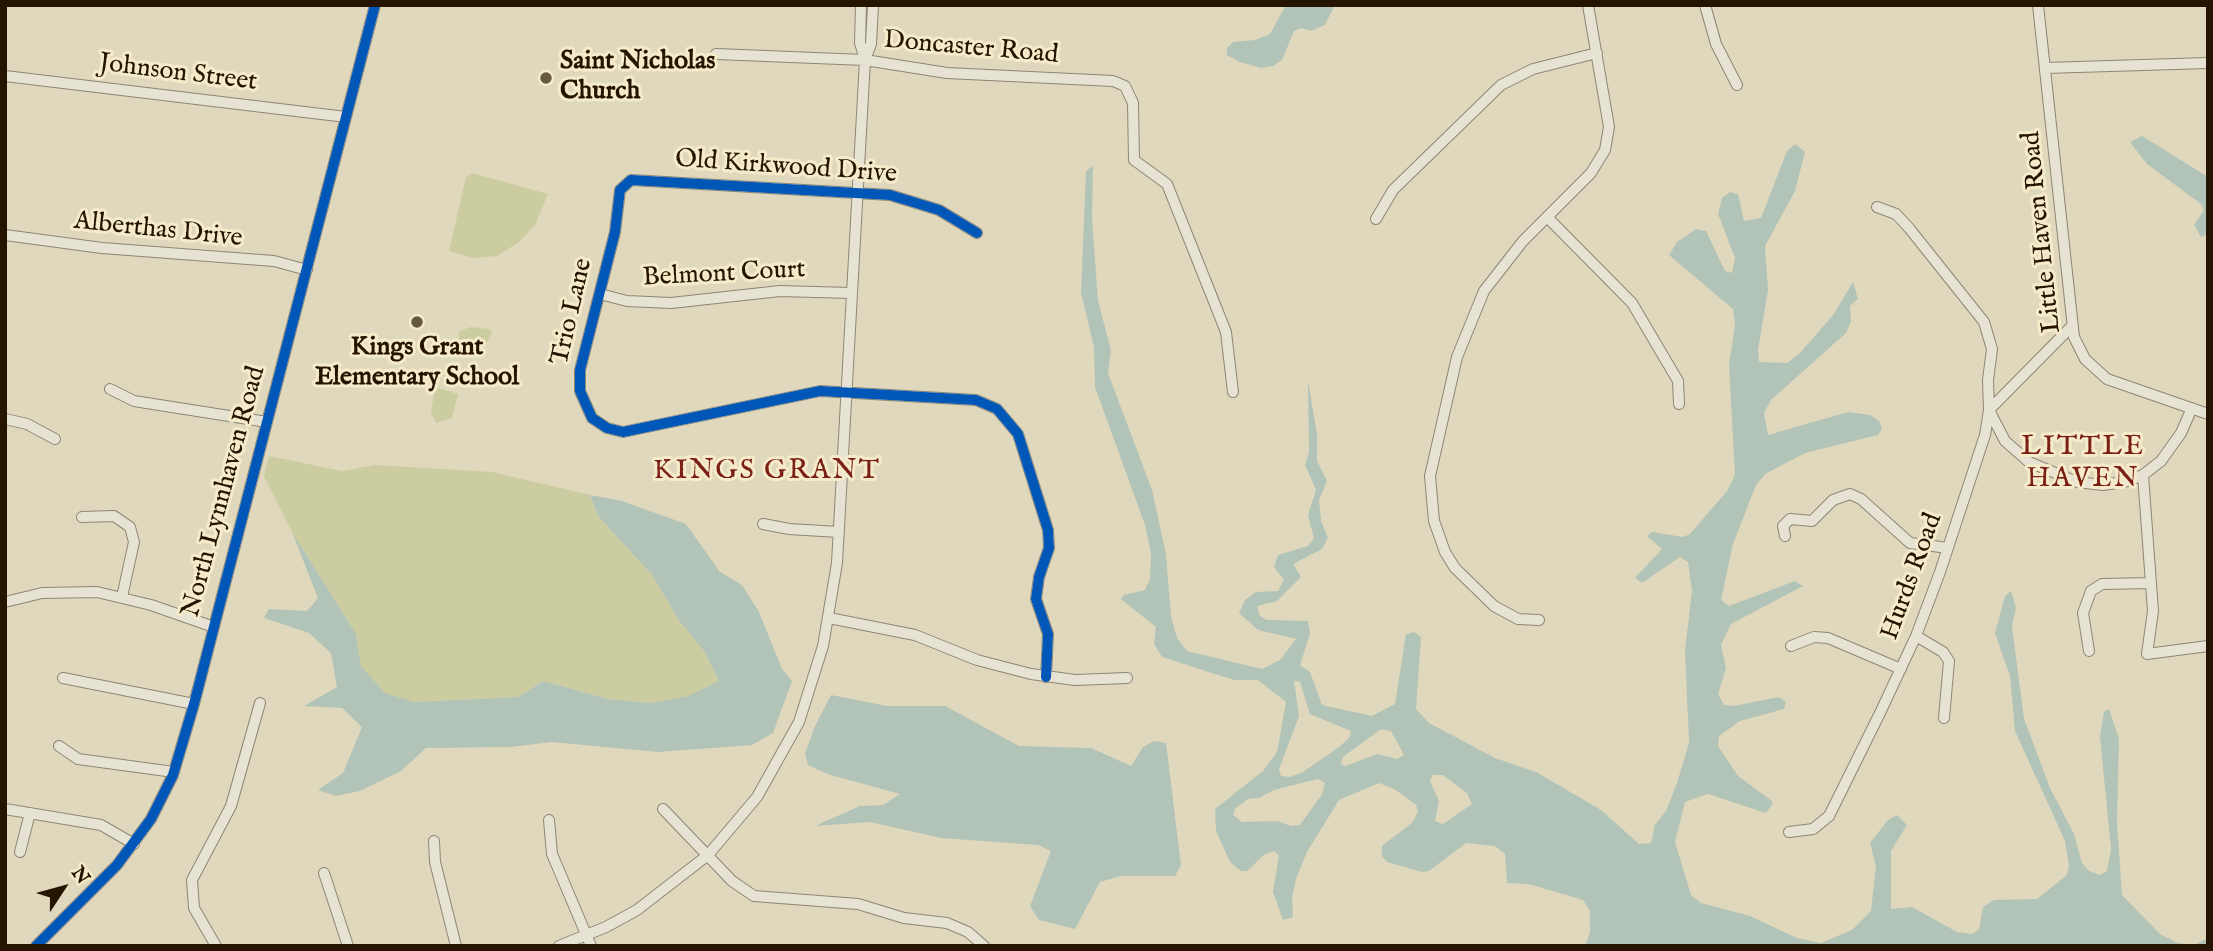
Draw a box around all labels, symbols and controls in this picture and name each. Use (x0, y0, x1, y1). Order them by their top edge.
street label: Doncaster Road (882, 26, 1060, 72)
place label: Saint Nicholas Church (560, 47, 715, 108)
street label: Johnson Street (97, 49, 259, 99)
marker: Saint Nicholas Church (538, 70, 554, 86)
street label: Little Haven Road (2017, 130, 2069, 334)
street label: Old Kirkwood Drive (674, 145, 898, 191)
street label: Alberthas Drive (72, 207, 244, 255)
street label: Belmont Court (642, 255, 806, 295)
street label: Trio Lane (546, 256, 600, 368)
marker: Kings Grant Elementary School (409, 314, 425, 330)
place label: Kings Grant Elementary School (315, 333, 519, 394)
street label: North Lynnhaven Road (176, 363, 274, 621)
district label: LITTLE HAVEN (2022, 431, 2144, 497)
district label: KINGS GRANT (655, 455, 879, 489)
street label: Hurds Road (1876, 509, 1950, 645)
north arrow (28, 853, 98, 923)
text: N (65, 862, 95, 889)

